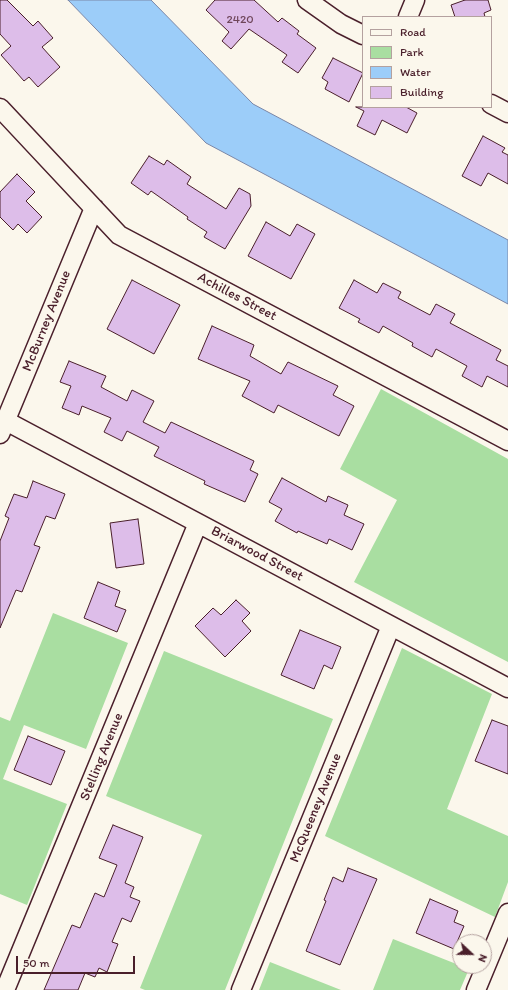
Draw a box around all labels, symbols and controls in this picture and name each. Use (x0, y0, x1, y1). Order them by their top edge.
house number: 2420 (226, 13, 254, 27)
legend (362, 16, 492, 108)
text: Road (400, 25, 426, 39)
text: Park (400, 45, 424, 59)
text: Water (400, 65, 431, 79)
text: Building (400, 85, 443, 99)
street label: McBurney Avenue (19, 268, 75, 374)
street label: Achilles Street (195, 269, 279, 325)
street label: Briarwood Street (208, 523, 306, 585)
street label: Stelling Avenue (77, 711, 127, 803)
street label: McQueeney Avenue (286, 751, 346, 865)
north arrow (452, 934, 492, 974)
scale bar (18, 948, 137, 974)
text: N (475, 952, 490, 964)
text: 50 m (23, 956, 49, 970)

